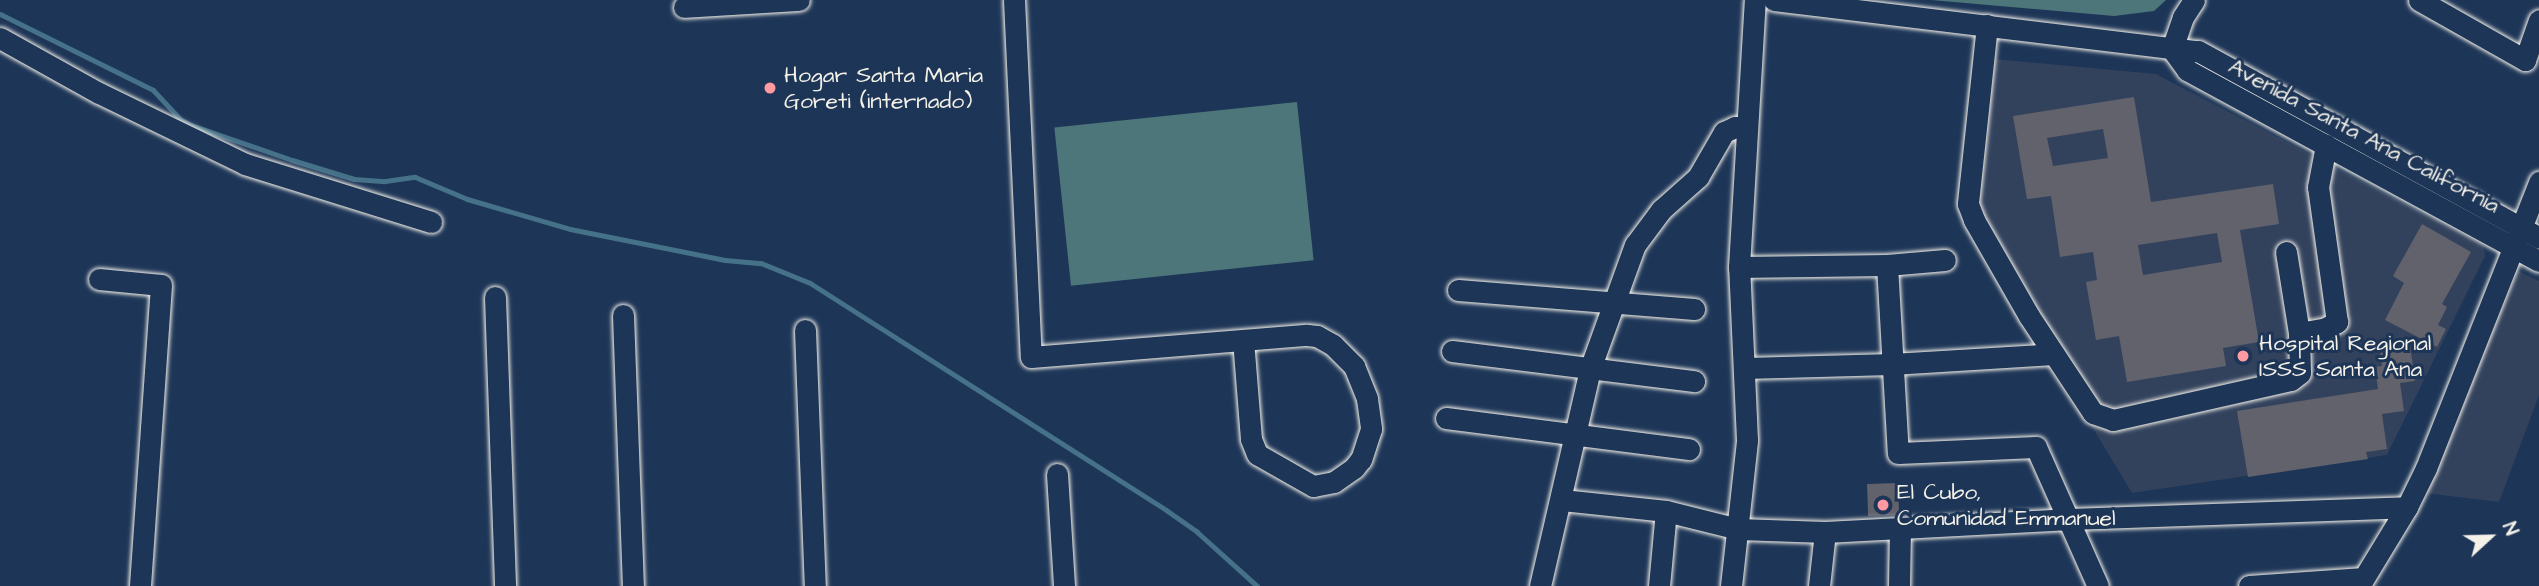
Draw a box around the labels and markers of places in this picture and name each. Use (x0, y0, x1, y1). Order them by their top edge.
place label: Hogar Santa Maria Goreti (internado) (784, 61, 983, 115)
marker: Hogar Santa Maria Goreti (internado) (762, 80, 778, 96)
place label: Hospital Regional ISSS Santa Ana (2259, 329, 2431, 383)
marker: Hospital Regional ISSS Santa Ana (2233, 346, 2253, 366)
place label: El Cubo, Comunidad Emmanuel (1897, 478, 2116, 532)
marker: El Cubo, Comunidad Emmanuel (1875, 497, 1891, 513)

